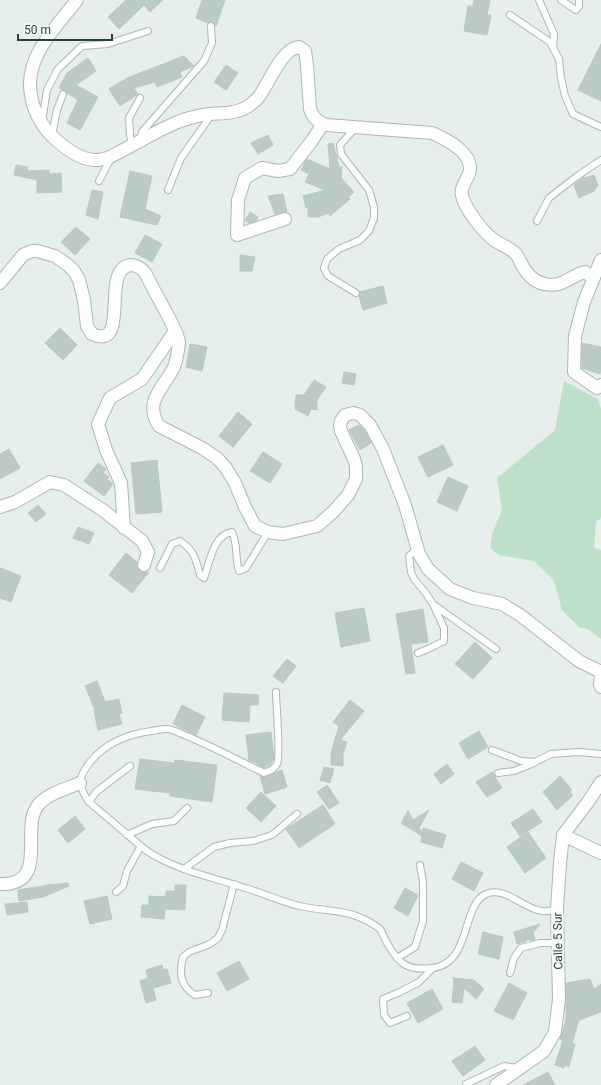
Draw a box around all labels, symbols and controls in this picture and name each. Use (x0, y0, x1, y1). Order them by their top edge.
scale bar (18, 16, 112, 42)
text: 50 m (24, 23, 51, 37)
street label: Calle 5 Sur (551, 912, 565, 970)

